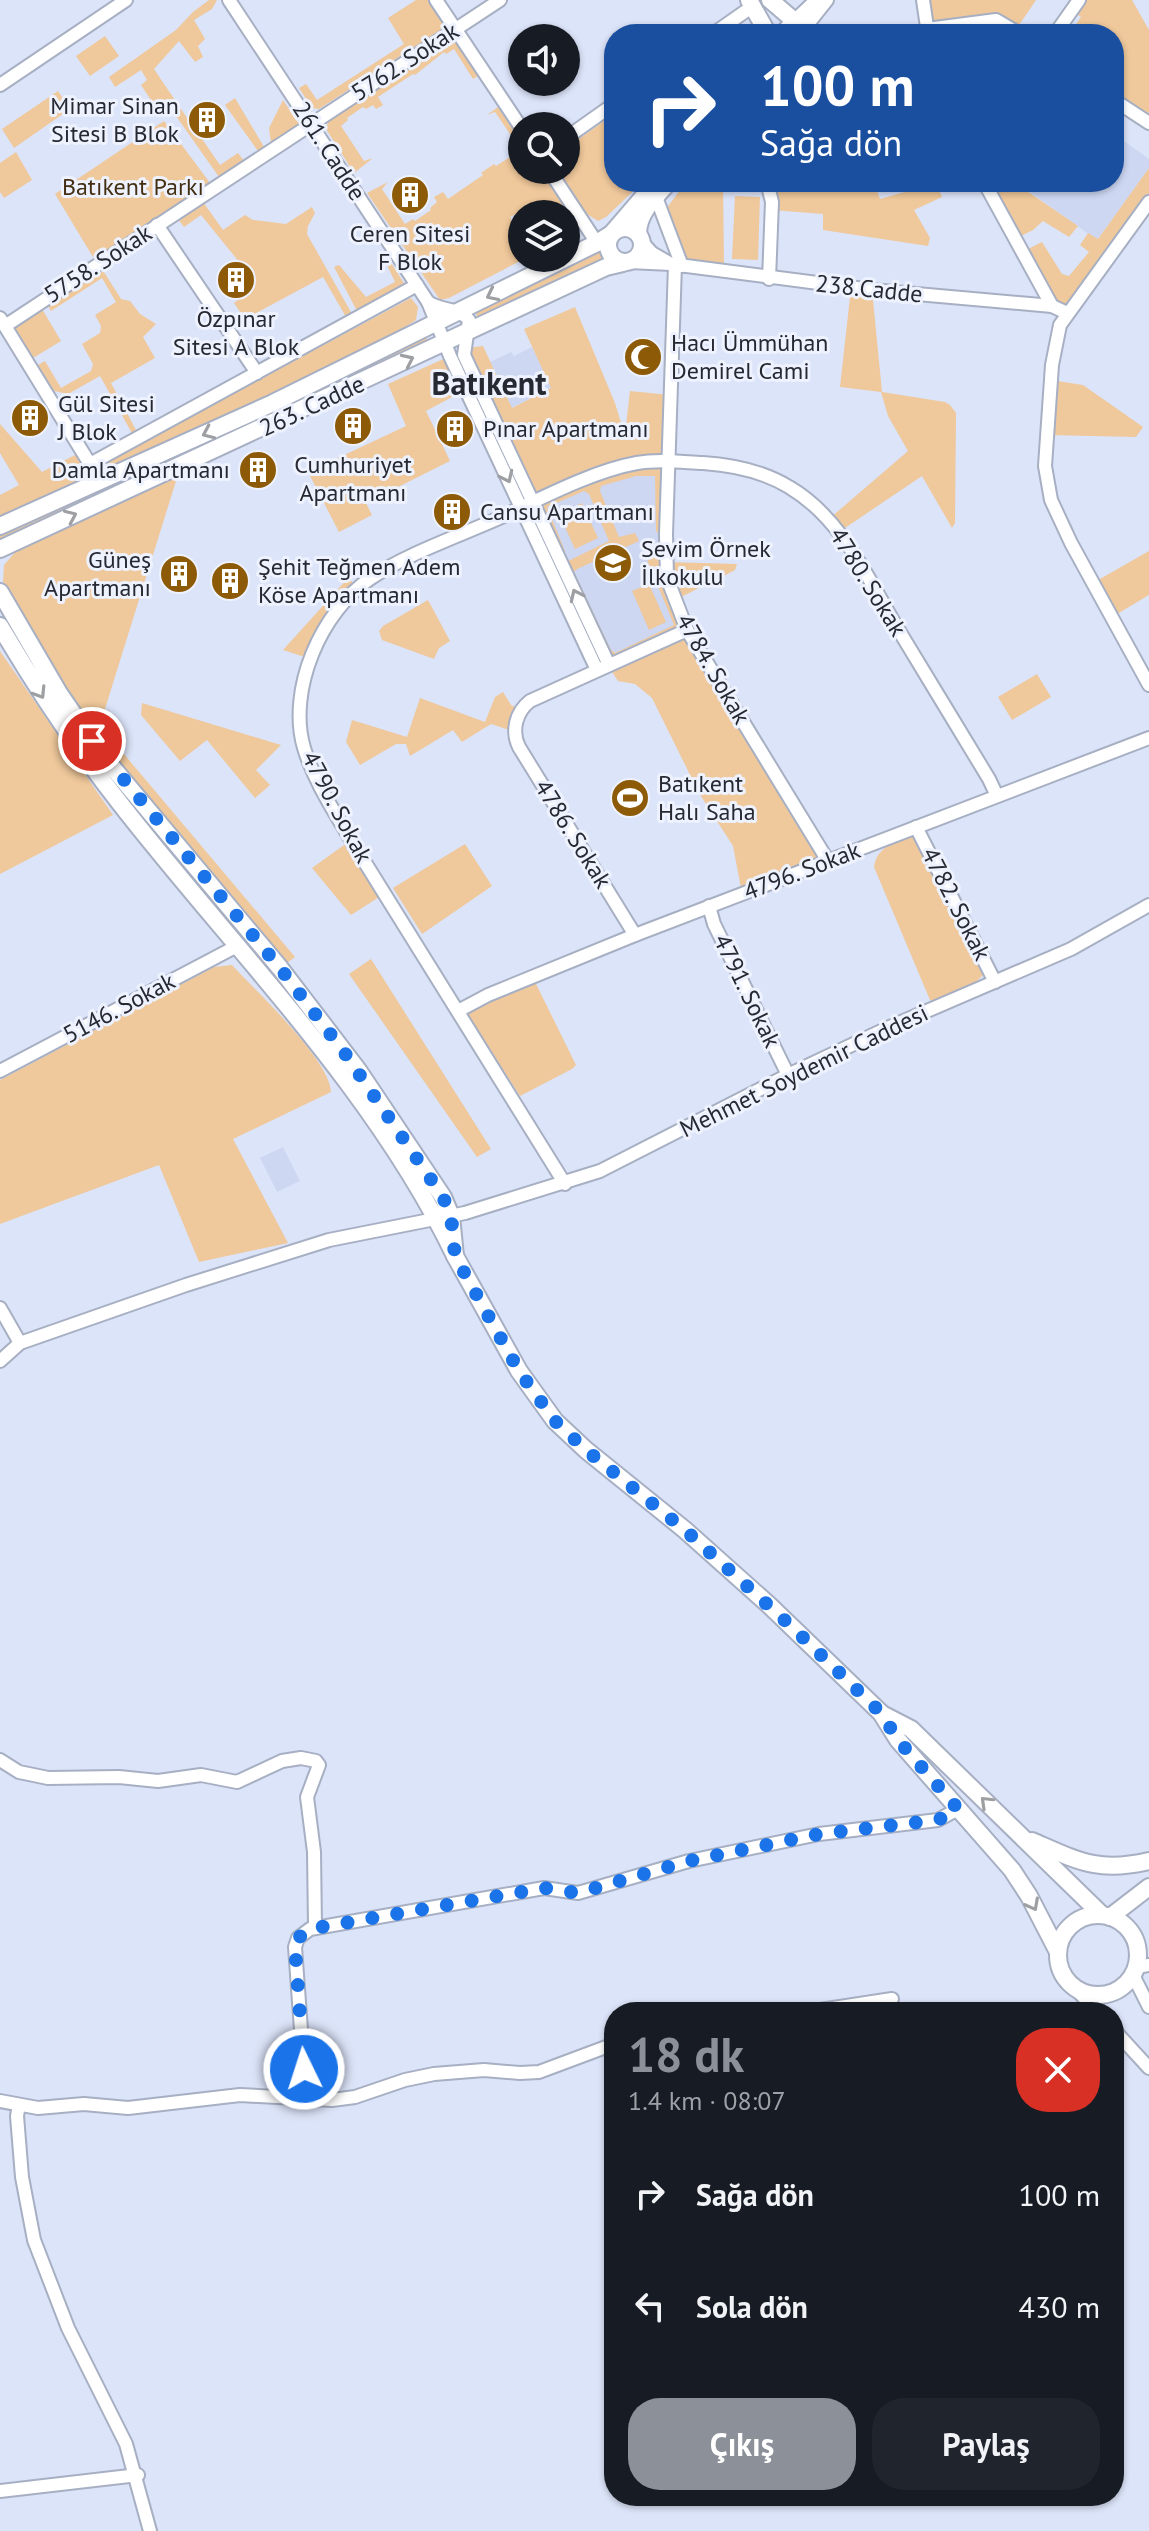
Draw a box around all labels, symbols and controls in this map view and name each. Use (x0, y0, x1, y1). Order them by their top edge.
street label: 5762. Sokak (345, 15, 465, 108)
map controls (508, 24, 580, 272)
button: sound (508, 24, 580, 96)
text: 100 m (760, 49, 915, 121)
icon: right (628, 56, 732, 160)
place label: Mimar Sinan Sitesi B Blok (50, 90, 179, 149)
street label: 261. Cadde (286, 95, 373, 206)
building icon: Mimar Sinan Sitesi B Blok (186, 99, 228, 141)
button: search (508, 112, 580, 184)
text: Sağa dön (760, 119, 902, 166)
park label: Batıkent Parkı (62, 171, 204, 202)
building icon: Ceren Sitesi F Blok (389, 174, 431, 216)
button: layers (508, 200, 580, 272)
street label: 5758. Sokak (38, 217, 158, 310)
place label: Ceren Sitesi F Blok (350, 218, 470, 277)
building icon: Özpınar Sitesi A Blok (215, 259, 257, 301)
street label: 238.Cadde (814, 267, 924, 310)
one-way arrow (486, 286, 501, 301)
place label: Özpınar Sitesi A Blok (173, 303, 300, 362)
place label: Hacı Ümmühan Demirel Cami (671, 327, 828, 386)
mosque icon: Hacı Ümmühan Demirel Cami (622, 336, 664, 378)
one-way arrow (400, 354, 415, 370)
district label: Batıkent (432, 362, 547, 404)
street label: 263. Cadde (254, 368, 369, 443)
place label: Gül Sitesi J Blok (57, 388, 155, 447)
building icon: Gül Sitesi J Blok (9, 397, 51, 439)
building icon: Cumhuriyet Apartmanı (332, 405, 374, 447)
building icon: Pınar Apartmanı (434, 408, 476, 450)
place label: Pınar Apartmanı (483, 413, 649, 444)
one-way arrow (201, 423, 216, 439)
building icon: Damla Apartmanı (237, 449, 279, 491)
place label: Cumhuriyet Apartmanı (294, 449, 412, 508)
place label: Damla Apartmanı (51, 454, 230, 485)
one-way arrow (498, 469, 514, 484)
building icon: Cansu Apartmanı (431, 491, 473, 533)
place label: Cansu Apartmanı (480, 496, 654, 527)
one-way arrow (62, 510, 77, 526)
street label: 4780. Sokak (823, 522, 914, 642)
place label: Sevim Örnek İlkokulu (641, 533, 771, 592)
school or university icon: Sevim Örnek İlkokulu (592, 542, 634, 584)
place label: Güneş Apartmanı (44, 544, 151, 603)
place label: Şehit Teğmen Adem Köse Apartmanı (258, 551, 460, 610)
building icon: Güneş Apartmanı (158, 553, 200, 595)
building icon: Şehit Teğmen Adem Köse Apartmanı (209, 560, 251, 602)
one-way arrow (570, 588, 586, 603)
street label: 4784. Sokak (669, 608, 758, 730)
one-way arrow (30, 684, 46, 699)
pin (58, 707, 126, 775)
icon: arrive (70, 719, 114, 763)
street label: 4790. Sokak (295, 745, 380, 869)
place label: Batıkent Halı Saha (658, 768, 756, 827)
street label: 4786. Sokak (528, 774, 619, 894)
sports icon: Batıkent Halı Saha (609, 777, 651, 819)
street label: 4796. Sokak (739, 834, 865, 907)
street label: 4782. Sokak (915, 842, 998, 966)
street label: 4791. Sokak (707, 929, 788, 1053)
street label: 5146. Sokak (57, 965, 181, 1050)
street label: Mehmet Soydemir Caddesi (675, 997, 933, 1144)
one-way arrow (981, 1797, 995, 1811)
one-way arrow (1024, 1897, 1039, 1911)
text: 18 dk (628, 2023, 744, 2085)
position arrow (262, 2027, 346, 2111)
button: close (1016, 2028, 1100, 2112)
text: 1.4 km · 08:07 (628, 2084, 786, 2117)
icon: right (628, 2172, 672, 2216)
text: Sağa dön (696, 2175, 814, 2214)
text: 100 m (1019, 2175, 1100, 2214)
icon: left (628, 2284, 672, 2328)
text: Sola dön (696, 2287, 808, 2326)
text: 430 m (1019, 2287, 1100, 2326)
button: Çıkış (628, 2398, 856, 2490)
button: Paylaş (872, 2398, 1100, 2490)

